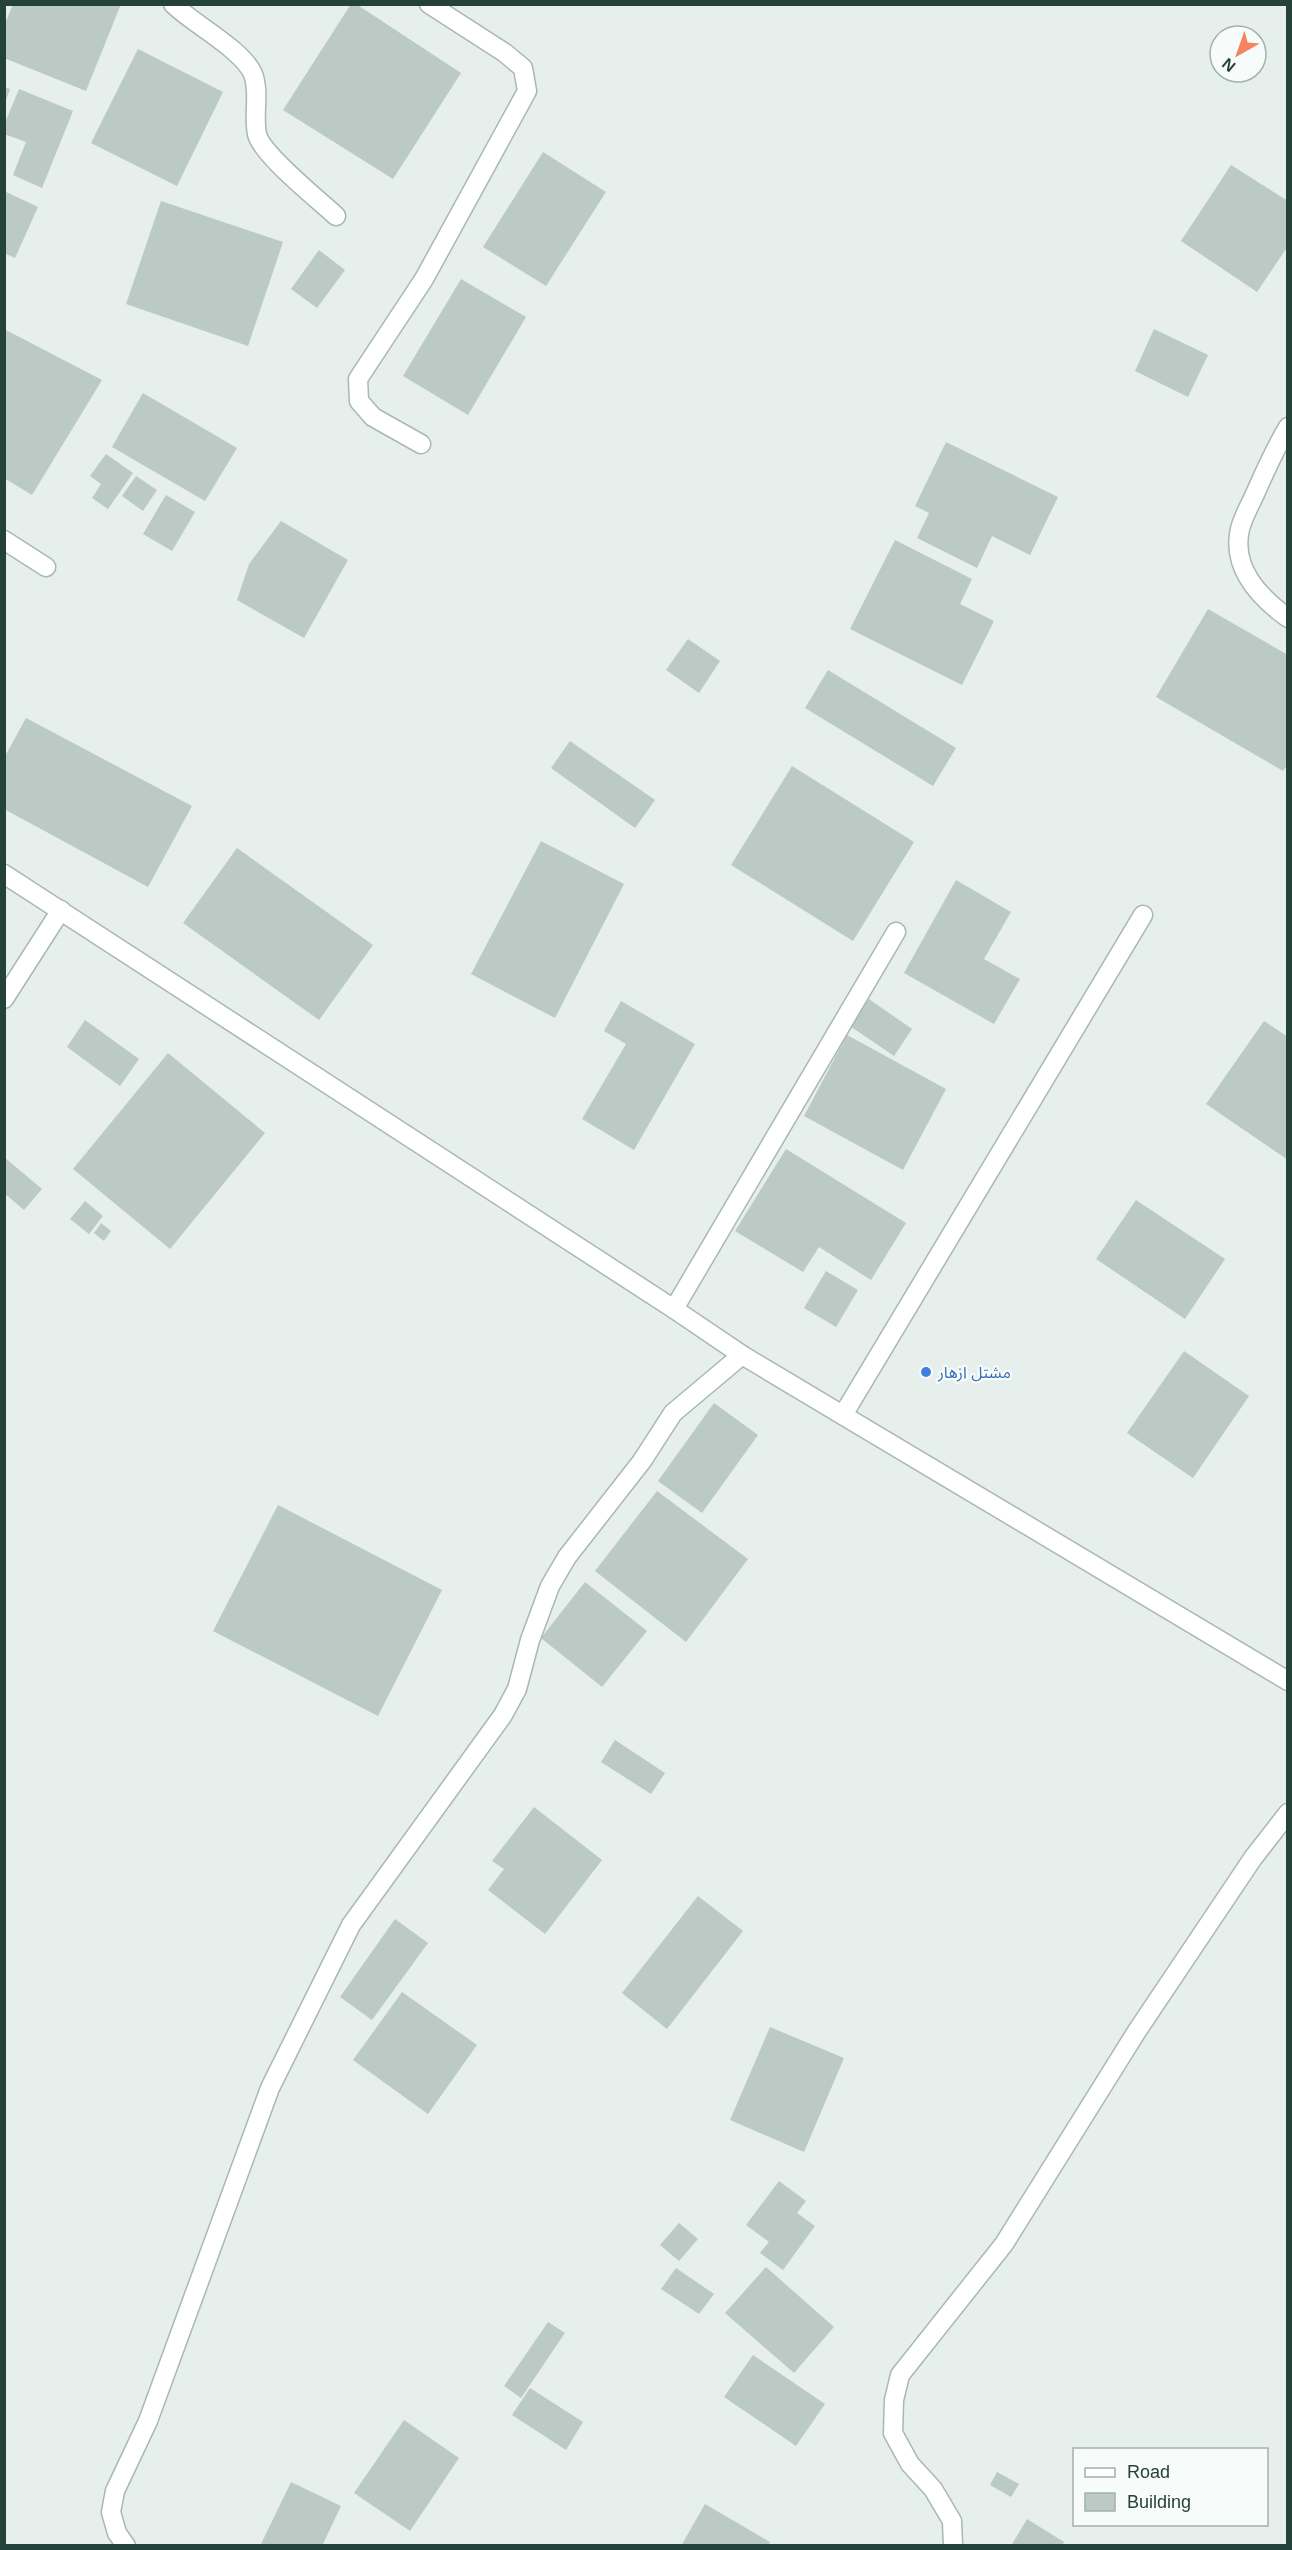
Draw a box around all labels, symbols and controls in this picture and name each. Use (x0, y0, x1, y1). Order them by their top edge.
north arrow (1208, 24, 1268, 84)
text: N (1219, 55, 1239, 75)
place label: مشتل ازهار (937, 1364, 1011, 1382)
marker: مشتل ازهار (919, 1365, 933, 1379)
legend (1073, 2448, 1268, 2526)
text: Road (1127, 2462, 1170, 2482)
text: Building (1127, 2492, 1191, 2512)

